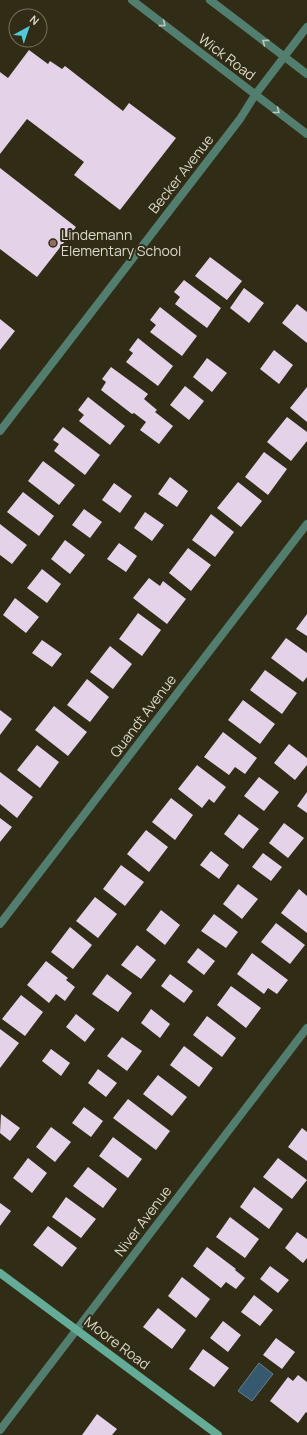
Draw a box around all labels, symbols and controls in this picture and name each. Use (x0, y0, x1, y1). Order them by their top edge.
north arrow (8, 8, 48, 48)
text: N (27, 12, 43, 28)
one-way arrow (158, 19, 165, 26)
street label: Wick Road (195, 29, 260, 84)
one-way arrow (262, 40, 269, 47)
one-way arrow (273, 107, 280, 114)
street label: Becker Avenue (144, 130, 217, 217)
place label: Lindemann Elementary School (61, 225, 181, 260)
marker: Lindemann Elementary School (48, 238, 58, 248)
street label: Quandt Avenue (105, 670, 180, 761)
street label: Niver Avenue (110, 1182, 175, 1260)
street label: Moore Road (81, 1312, 154, 1373)

